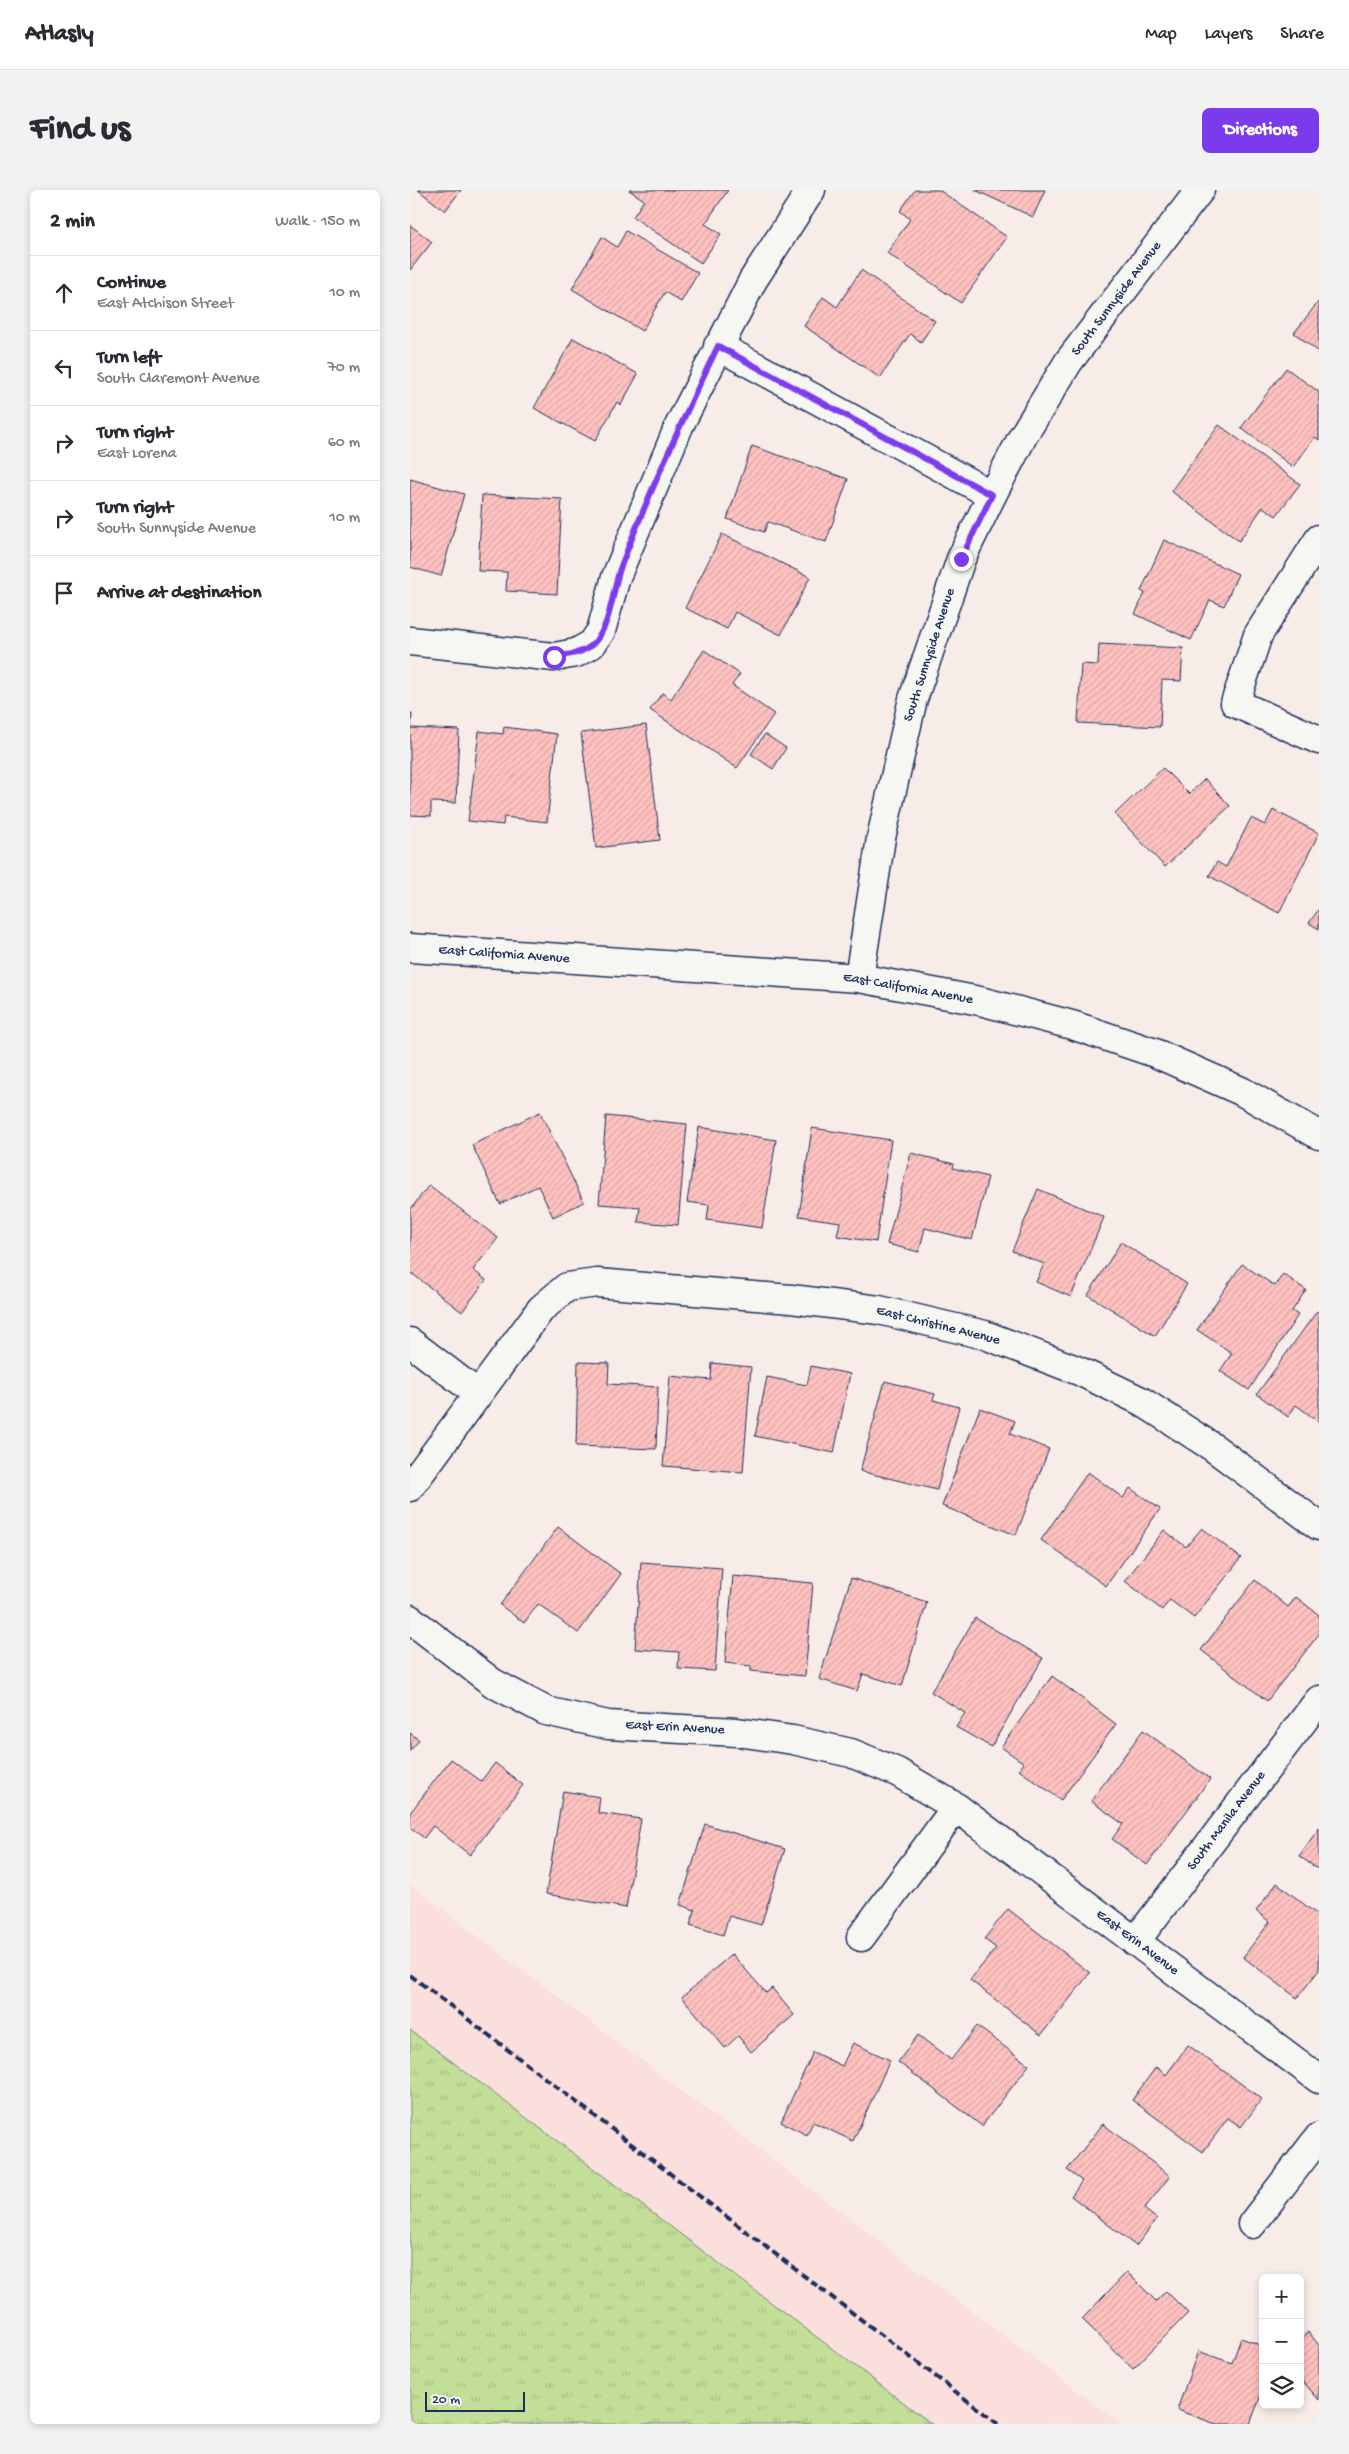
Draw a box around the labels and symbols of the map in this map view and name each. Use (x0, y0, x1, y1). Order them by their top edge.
street label: South Sunnyside Avenue (1068, 238, 1166, 360)
route end (950, 548, 973, 571)
street label: South Sunnyside Avenue (900, 585, 960, 724)
route start (543, 646, 566, 669)
street label: East California Avenue (438, 942, 571, 968)
street label: East California Avenue (842, 969, 975, 1009)
street label: East Christine Avenue (874, 1302, 1002, 1350)
street label: East Erin Avenue (625, 1717, 726, 1739)
street label: South Manila Avenue (1184, 1767, 1270, 1874)
street label: East Erin Avenue (1092, 1906, 1182, 1980)
scale bar (425, 2389, 525, 2412)

